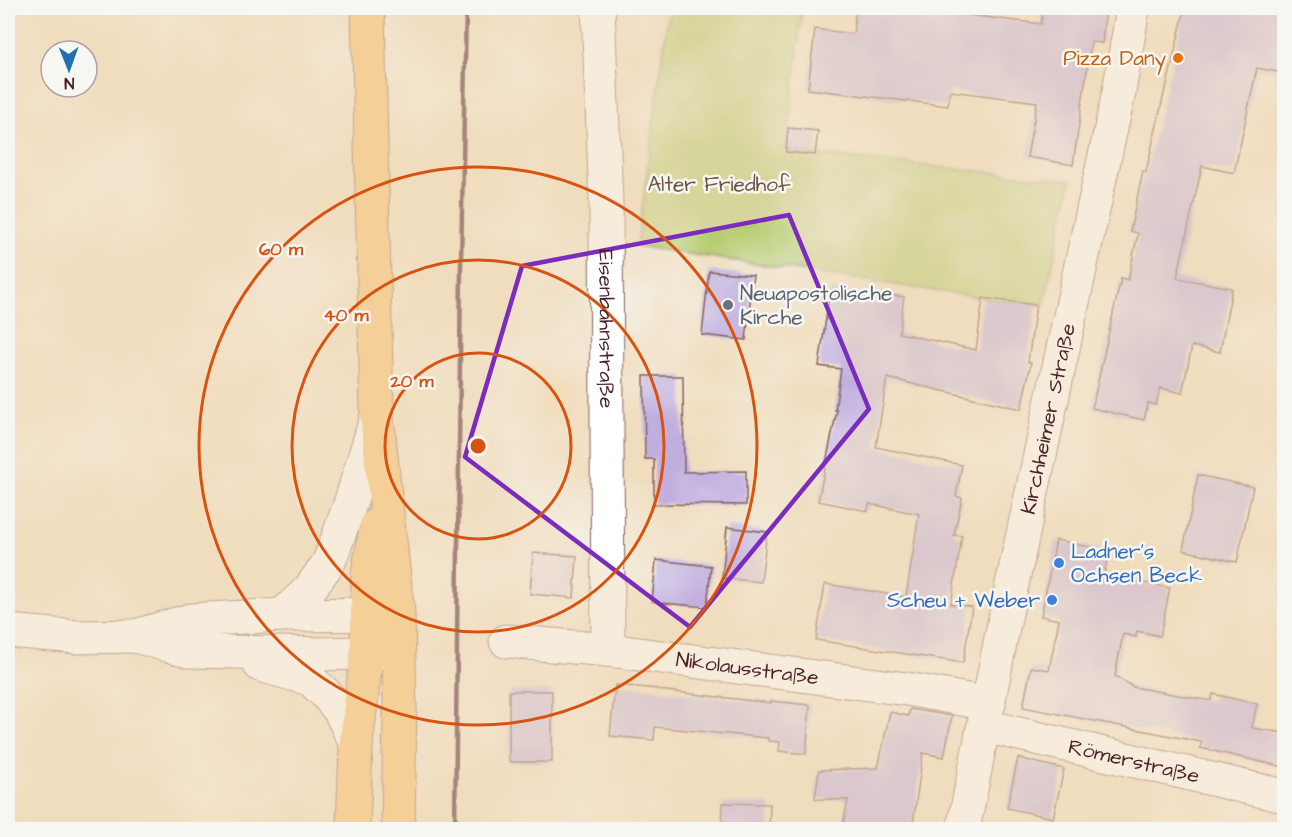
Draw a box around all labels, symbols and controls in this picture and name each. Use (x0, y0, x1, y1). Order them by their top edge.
north arrow (39, 39, 99, 99)
place label: Pizza Dany (1063, 44, 1166, 75)
marker: Pizza Dany (1171, 51, 1185, 65)
text: N (64, 72, 74, 94)
park label: Alter Friedhof (648, 170, 791, 199)
text: 60 m (259, 237, 304, 262)
street label: Eisenbahnstraße (591, 249, 621, 408)
place label: Neuapostolische Kirche (740, 279, 892, 332)
marker: Neuapostolische Kirche (721, 298, 735, 312)
text: 40 m (324, 303, 369, 328)
street label: Kirchheimer Straße (1014, 321, 1083, 517)
text: 20 m (390, 369, 434, 394)
centre of rings (468, 436, 488, 456)
place label: Ladner's Ochsen Beck (1071, 537, 1202, 590)
marker: Ladner's Ochsen Beck (1052, 556, 1066, 570)
place label: Scheu + Weber (887, 586, 1040, 615)
marker: Scheu + Weber (1045, 593, 1059, 607)
street label: Nikolausstraße (674, 645, 821, 692)
street label: Römerstraße (1065, 732, 1202, 791)

